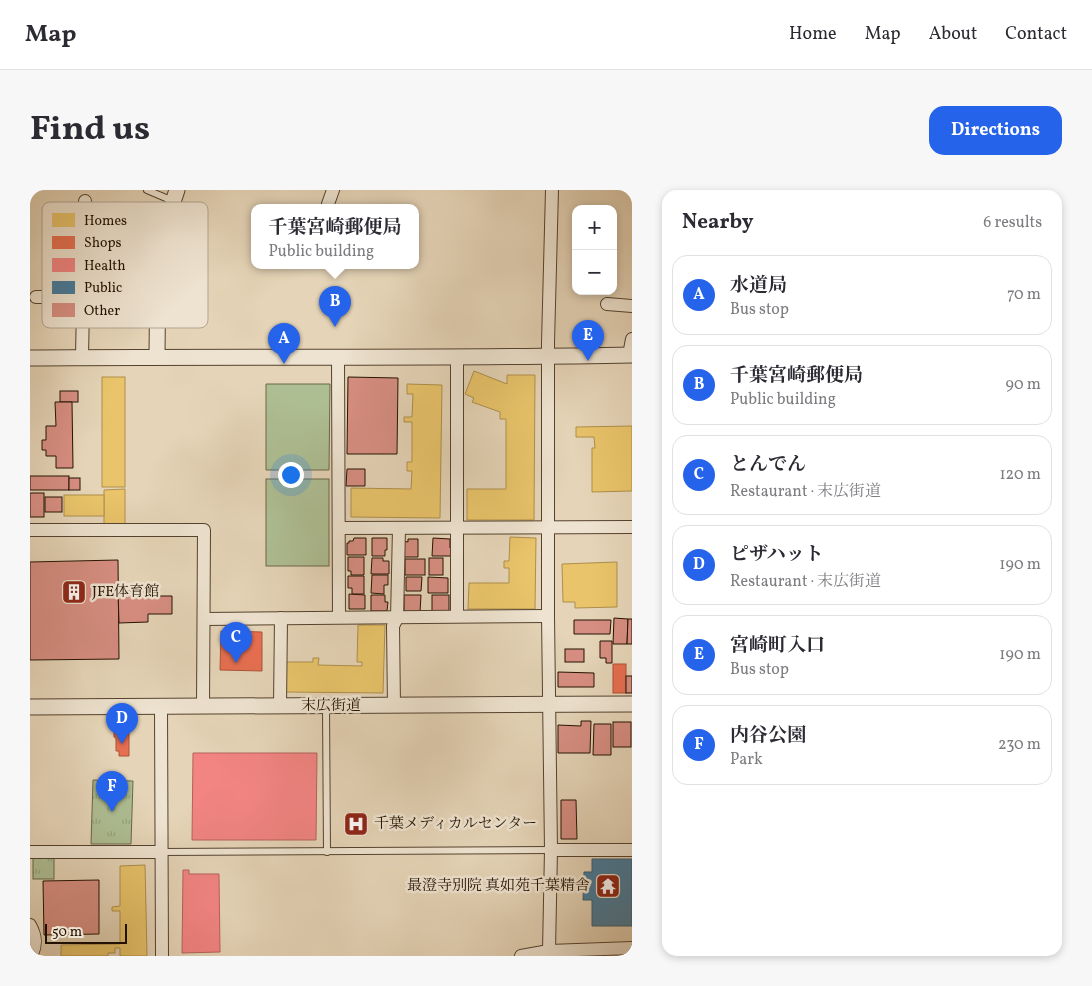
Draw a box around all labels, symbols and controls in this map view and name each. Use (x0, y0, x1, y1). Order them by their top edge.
text: Map (25, 18, 76, 52)
text: Home (789, 22, 837, 47)
text: Map (865, 22, 901, 47)
text: About (929, 22, 977, 47)
text: Contact (1005, 22, 1067, 47)
text: Find us (30, 106, 150, 154)
button: Directions (929, 106, 1062, 155)
legend (42, 202, 208, 328)
popup (251, 204, 419, 269)
map controls (572, 205, 617, 295)
button: + (572, 205, 617, 250)
text: Nearby (682, 208, 753, 237)
text: Homes (84, 212, 127, 231)
text: 6 results (983, 212, 1042, 234)
text: 千葉宮崎郵便局 (268, 215, 402, 241)
text: Shops (84, 234, 122, 253)
text: Public building (268, 241, 374, 263)
button: − (572, 250, 617, 295)
text: Health (84, 257, 126, 276)
text: 水道局 (730, 273, 787, 299)
text: Public (84, 279, 122, 298)
text: A (693, 284, 705, 306)
text: 70 m (1007, 284, 1041, 306)
pin: B (319, 286, 351, 327)
text: Bus stop (730, 299, 789, 321)
text: Other (84, 302, 120, 321)
pin: E (572, 320, 604, 361)
pin: A (268, 323, 300, 364)
text: 千葉宮崎郵便局 (730, 363, 863, 389)
text: B (694, 374, 704, 396)
text: 90 m (1005, 374, 1041, 396)
text: Public building (730, 389, 836, 411)
text: とんでん (730, 452, 806, 478)
your location (278, 462, 304, 488)
text: C (694, 464, 704, 486)
text: 120 m (999, 464, 1041, 486)
text: Restaurant · 末広街道 (730, 481, 881, 503)
text: ピザハット (730, 542, 824, 568)
text: D (693, 554, 705, 576)
text: 190 m (999, 554, 1041, 576)
text: Restaurant · 末広街道 (730, 571, 881, 593)
building icon: JFE体育館 (61, 579, 87, 605)
place label: JFE体育館 (92, 582, 159, 603)
pin: C (220, 622, 252, 663)
text: 宮崎町入口 (730, 633, 825, 659)
text: E (694, 644, 704, 666)
text: 190 m (999, 644, 1041, 666)
text: Bus stop (730, 659, 789, 681)
street label: 末広街道 (301, 696, 361, 717)
pin: D (106, 703, 138, 744)
text: 内谷公園 (730, 723, 806, 749)
text: F (694, 734, 704, 756)
text: 230 m (998, 734, 1041, 756)
text: Park (730, 749, 763, 771)
pin: F (96, 771, 128, 812)
hospital icon: 千葉メディカルセンター (343, 811, 369, 837)
place label: 千葉メディカルセンター (374, 814, 537, 835)
temple icon: 最澄寺別院 真如苑千葉精舎 (595, 873, 621, 899)
place label: 最澄寺別院 真如苑千葉精舎 (407, 876, 590, 897)
scale bar (45, 921, 128, 944)
text: 50 m (52, 923, 82, 942)

